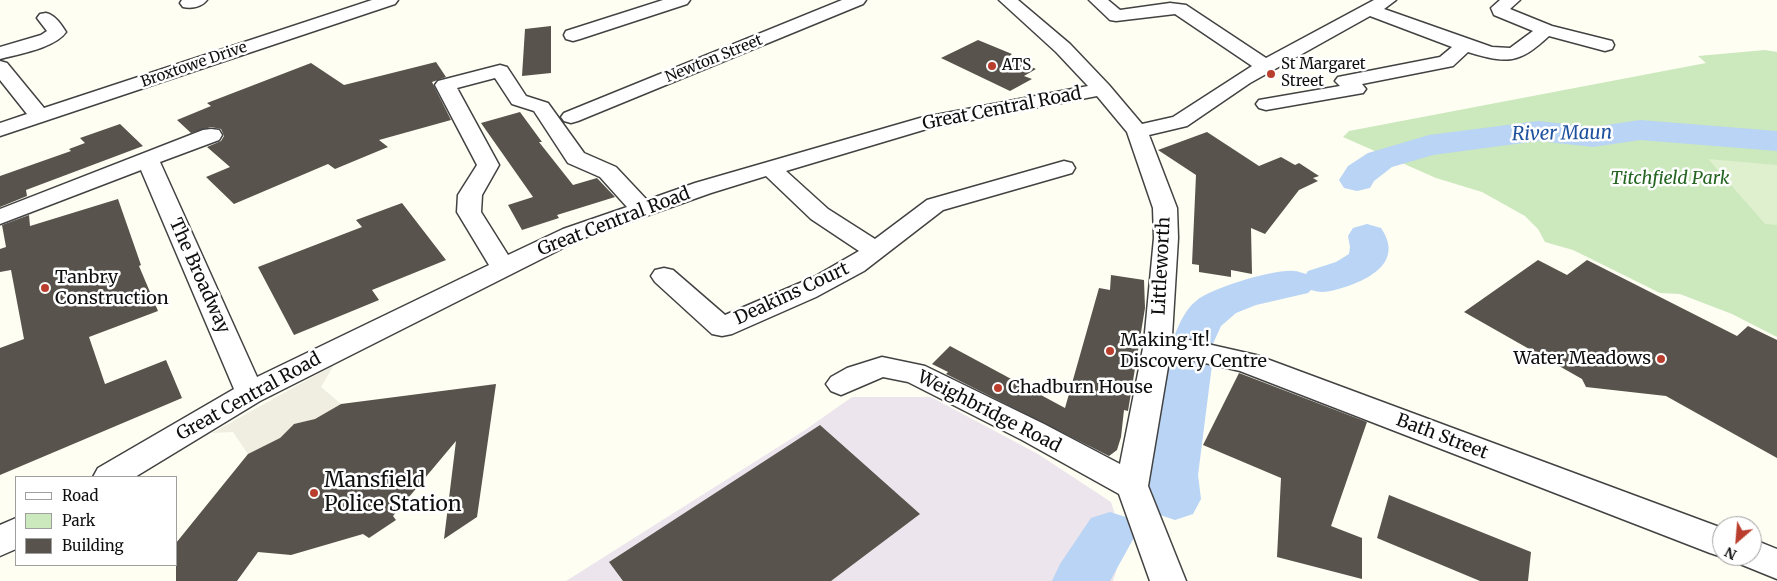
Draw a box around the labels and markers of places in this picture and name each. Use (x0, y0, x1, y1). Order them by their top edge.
place label: St Margaret Street (1281, 56, 1366, 91)
place label: ATS (1002, 57, 1031, 75)
marker: ATS (986, 60, 998, 72)
marker: St Margaret Street (1265, 68, 1277, 80)
place label: Tanbry Construction (55, 267, 169, 310)
marker: Tanbry Construction (39, 282, 51, 294)
place label: Making It! Discovery Centre (1120, 330, 1267, 372)
marker: Making It! Discovery Centre (1104, 345, 1116, 357)
place label: Water Meadows (1514, 348, 1651, 370)
marker: Water Meadows (1655, 353, 1667, 365)
place label: Chadburn House (1008, 377, 1153, 399)
marker: Chadburn House (992, 382, 1004, 394)
place label: Mansfield Police Station (324, 468, 462, 518)
marker: Mansfield Police Station (308, 487, 320, 499)

